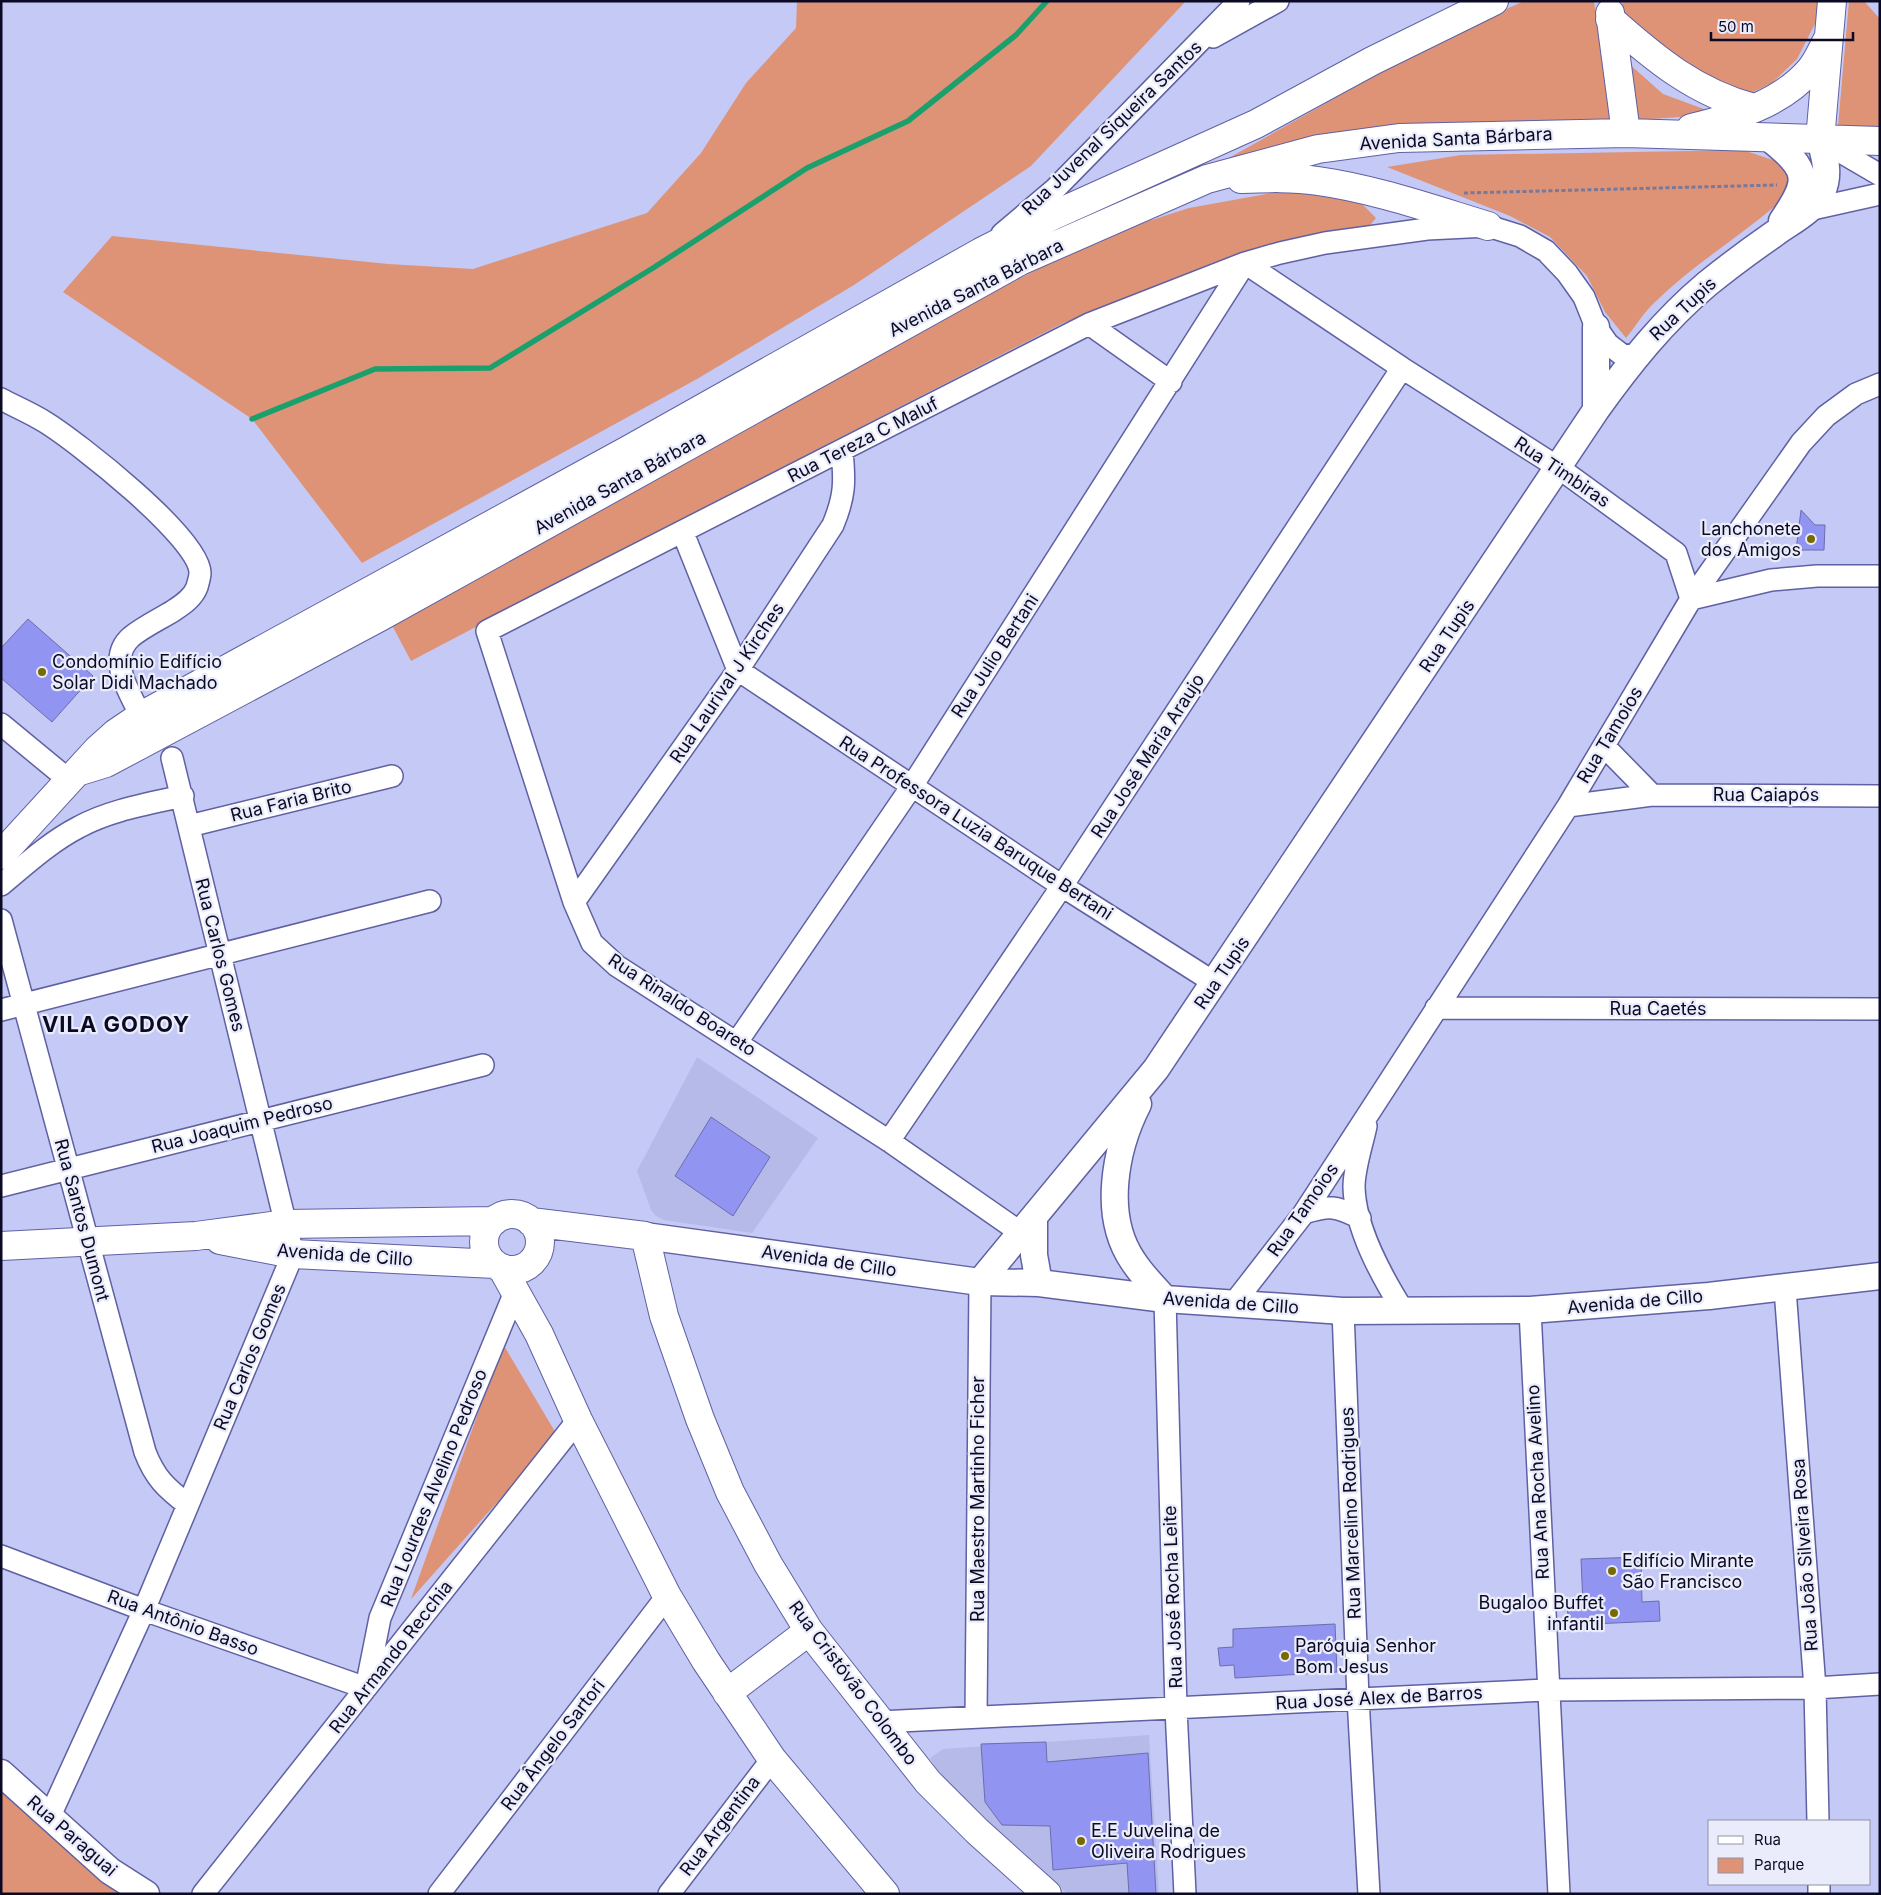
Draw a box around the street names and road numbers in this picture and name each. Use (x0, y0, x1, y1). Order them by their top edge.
street label: Rua Juvenal Siqueira Santos (1018, 36, 1206, 219)
street label: Avenida Santa Bárbara (1359, 123, 1553, 154)
street label: Avenida Santa Bárbara (885, 234, 1067, 341)
street label: Rua Tupis (1645, 273, 1720, 345)
street label: Rua Tereza C Maluf (784, 392, 942, 487)
street label: Avenida Santa Bárbara (530, 427, 709, 539)
street label: Rua Timbiras (1510, 432, 1614, 511)
street label: Rua Julio Bertani (947, 590, 1042, 722)
street label: Rua Tupis (1415, 595, 1479, 676)
street label: Rua Laurival J Kirches (665, 599, 788, 767)
street label: Rua José Maria Araujo (1087, 670, 1209, 842)
street label: Rua Tamoios (1572, 683, 1647, 787)
street label: Rua Professora Luzia Baruque Bertani (836, 731, 1117, 924)
street label: Rua Faria Brito (228, 775, 354, 826)
street label: Rua Caiapós (1713, 784, 1819, 805)
street label: Rua Carlos Gomes (191, 876, 250, 1034)
street label: Rua Tupis (1190, 932, 1254, 1013)
street label: Rua Rinaldo Boareto (605, 949, 760, 1060)
street label: Rua Caetés (1610, 998, 1706, 1019)
street label: Rua Joaquim Pedroso (149, 1092, 335, 1157)
street label: Rua Santos Dumont (51, 1136, 114, 1304)
street label: Rua Tamoios (1263, 1159, 1342, 1260)
street label: Avenida de Cillo (276, 1239, 414, 1270)
street label: Avenida de Cillo (760, 1241, 898, 1280)
street label: Rua Carlos Gomes (209, 1280, 290, 1433)
street label: Avenida de Cillo (1566, 1285, 1704, 1318)
street label: Avenida de Cillo (1162, 1287, 1300, 1318)
street label: Rua Lourdes Alvelino Pedroso (376, 1366, 491, 1610)
street label: Rua Maestro Martinho Ficher (967, 1376, 988, 1622)
street label: Rua Ana Rocha Avelino (1522, 1384, 1553, 1580)
street label: Rua Marcelino Rodrigues (1336, 1406, 1365, 1620)
street label: Rua João Silveira Rosa (1787, 1458, 1822, 1652)
street label: Rua José Rocha Leite (1159, 1505, 1186, 1689)
street label: Rua Armando Recchia (325, 1576, 457, 1737)
street label: Rua Antônio Basso (105, 1585, 262, 1660)
street label: Rua Cristóvão Colombo (785, 1596, 922, 1769)
street label: Rua Ângelo Sartori (496, 1674, 609, 1814)
street label: Rua José Alex de Barros (1275, 1682, 1483, 1713)
street label: Rua Argentina (675, 1772, 764, 1880)
street label: Rua Paraguai (23, 1791, 121, 1880)

